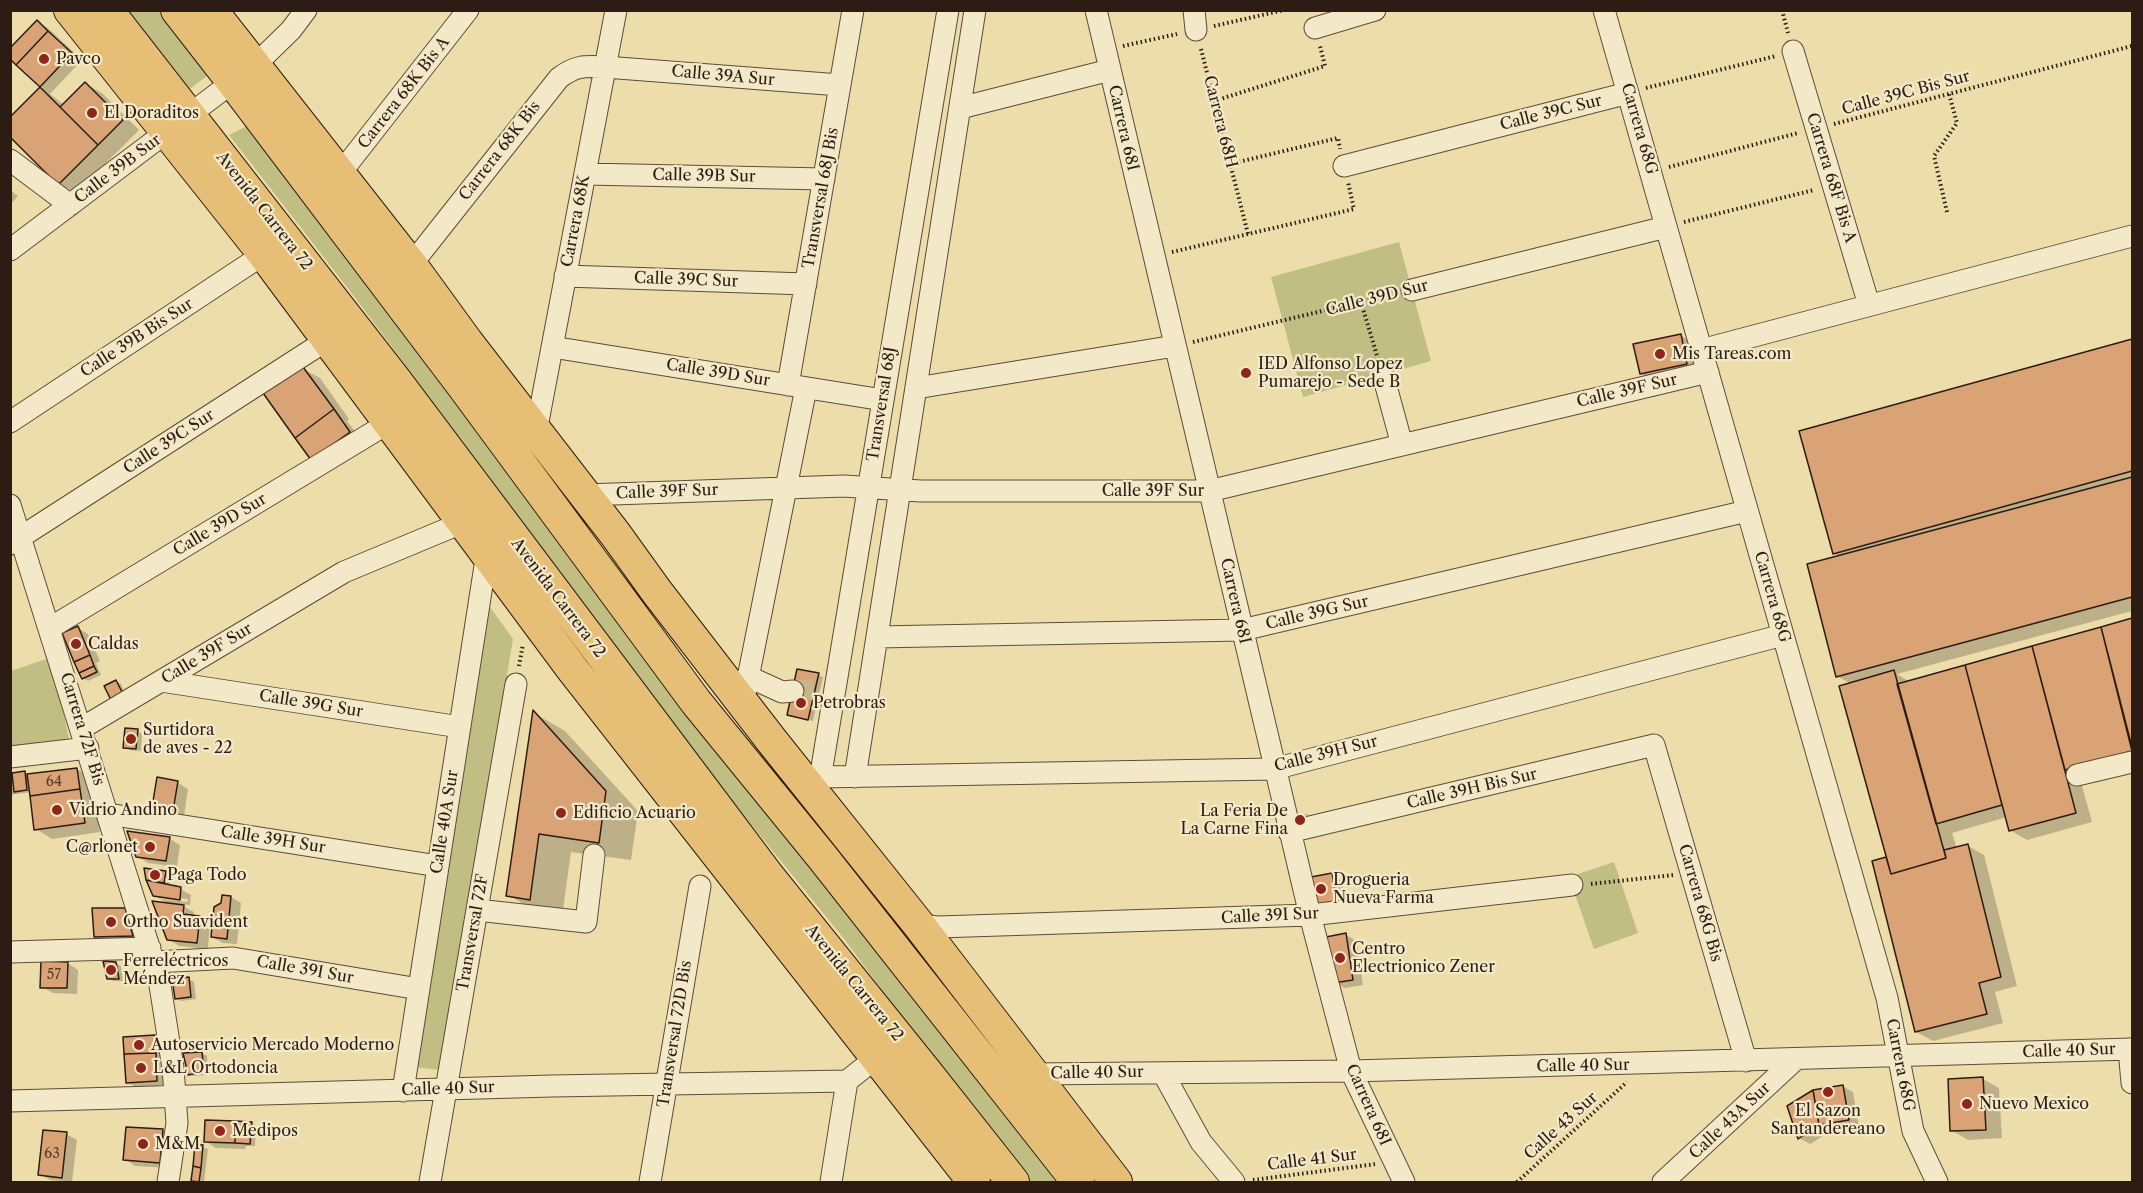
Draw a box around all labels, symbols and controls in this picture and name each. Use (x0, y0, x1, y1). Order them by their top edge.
street label: Carrera 68K Bis A (354, 33, 454, 153)
place label: Pavco (56, 49, 101, 69)
marker: Pavco (37, 52, 51, 66)
street label: Calle 39A Sur (671, 62, 775, 90)
street label: Calle 39C Bis Sur (1840, 67, 1972, 119)
street label: Carrera 68H (1199, 74, 1241, 170)
street label: Carrera 68G (1617, 81, 1661, 177)
street label: Carrera 68I (1104, 83, 1142, 173)
street label: Calle 39C Sur (1498, 91, 1604, 135)
street label: Carrera 68K Bis (455, 97, 545, 205)
place label: El Doraditos (104, 103, 199, 123)
marker: El Doraditos (85, 106, 99, 120)
street label: Carrera 68F Bis A (1802, 111, 1860, 245)
street label: Transversal 68J Bis (799, 126, 843, 270)
street label: Calle 39B Sur (71, 130, 165, 208)
street label: Avenida Carrera 72 (212, 148, 316, 274)
street label: Calle 39B Sur (652, 166, 756, 186)
street label: Carrera 68K (558, 173, 594, 269)
street label: Calle 39C Sur (633, 269, 739, 291)
street label: Calle 39D Sur (1324, 276, 1430, 320)
street label: Calle 39B Bis Sur (77, 294, 197, 382)
place label: Mis Tareas.com (1672, 344, 1791, 364)
street label: Transversal 68J (863, 345, 901, 463)
marker: Mis Tareas.com (1653, 347, 1667, 361)
place label: IED Alfonso Lopez Pumarejo - Sede B (1258, 354, 1403, 392)
street label: Calle 39D Sur (665, 355, 771, 391)
marker: IED Alfonso Lopez Pumarejo - Sede B (1239, 366, 1253, 380)
street label: Calle 39F Sur (1575, 370, 1679, 412)
street label: Calle 39C Sur (120, 406, 218, 478)
street label: Calle 39F Sur (615, 481, 719, 503)
street label: Calle 39F Sur (1102, 481, 1204, 501)
street label: Calle 39D Sur (170, 490, 270, 560)
street label: Avenida Carrera 72 (507, 534, 609, 662)
street label: Carrera 68G (1750, 549, 1794, 645)
street label: Carrera 68I (1216, 556, 1254, 646)
street label: Calle 39G Sur (1264, 592, 1370, 634)
street label: Calle 39F Sur (158, 619, 256, 689)
place label: Caldas (88, 634, 139, 654)
marker: Caldas (69, 637, 83, 651)
street label: Carrera 72F Bis (56, 670, 108, 788)
street label: Calle 39G Sur (258, 686, 364, 722)
place label: Petrobras (813, 693, 886, 713)
marker: Petrobras (794, 696, 808, 710)
place label: Surtidora de aves - 22 (143, 720, 232, 758)
marker: Surtidora de aves - 22 (124, 732, 138, 746)
street label: Calle 39H Sur (1272, 732, 1380, 776)
street label: Calle 39H Bis Sur (1405, 765, 1539, 813)
street label: Calle 40A Sur (427, 769, 463, 875)
house number: 64 (46, 774, 62, 790)
place label: Vidrio Andino (69, 800, 177, 820)
place label: La Feria De La Carne Fina (1180, 801, 1288, 839)
marker: Vidrio Andino (50, 803, 64, 817)
place label: Edificio Acuario (573, 803, 696, 823)
marker: Edificio Acuario (554, 806, 568, 820)
marker: La Feria De La Carne Fina (1293, 813, 1307, 827)
street label: Calle 39H Sur (219, 822, 327, 858)
place label: C@rlonet (66, 837, 138, 857)
marker: C@rlonet (143, 840, 157, 854)
street label: Carrera 68G Bis (1674, 842, 1726, 964)
place label: Paga Todo (167, 865, 247, 885)
marker: Paga Todo (148, 868, 162, 882)
place label: Drogueria Nueva Farma (1333, 870, 1434, 908)
street label: Transversal 72F (453, 873, 493, 993)
marker: Drogueria Nueva Farma (1314, 882, 1328, 896)
street label: Calle 39I Sur (1220, 904, 1320, 928)
place label: Ortho Suavident (123, 912, 248, 932)
marker: Ortho Suavident (104, 915, 118, 929)
street label: Avenida Carrera 72 (801, 921, 907, 1045)
place label: Centro Electrionico Zener (1352, 939, 1495, 977)
place label: Ferreléctricos Méndez (123, 951, 228, 989)
marker: Centro Electrionico Zener (1333, 951, 1347, 965)
street label: Calle 39I Sur (255, 952, 355, 988)
street label: Transversal 72D Bis (654, 959, 696, 1109)
marker: Ferreléctricos Méndez (104, 963, 118, 977)
house number: 57 (47, 967, 61, 983)
street label: Carrera 68G (1882, 1017, 1918, 1113)
place label: Autoservicio Mercado Moderno (151, 1035, 394, 1055)
marker: Autoservicio Mercado Moderno (132, 1038, 146, 1052)
street label: Calle 40 Sur (2022, 1040, 2116, 1062)
street label: Calle 40 Sur (1536, 1056, 1630, 1076)
place label: L&L Ortodoncia (153, 1058, 278, 1078)
marker: L&L Ortodoncia (134, 1061, 148, 1075)
street label: Carrera 68I (1341, 1061, 1395, 1149)
street label: Calle 40 Sur (1050, 1063, 1144, 1083)
street label: Calle 40 Sur (401, 1078, 495, 1100)
street label: Calle 43A Sur (1685, 1079, 1775, 1163)
marker: El Sazon Santandereano (1821, 1085, 1835, 1099)
street label: Calle 43 Sur (1520, 1088, 1602, 1164)
place label: Nuevo Mexico (1979, 1094, 2089, 1114)
marker: Nuevo Mexico (1960, 1097, 1974, 1111)
place label: El Sazon Santandereano (1771, 1101, 1885, 1139)
place label: Medipos (232, 1121, 298, 1141)
marker: Medipos (213, 1124, 227, 1138)
place label: M&M (155, 1134, 200, 1154)
marker: M&M (136, 1137, 150, 1151)
street label: Calle 41 Sur (1266, 1145, 1358, 1175)
house number: 63 (44, 1146, 60, 1162)

